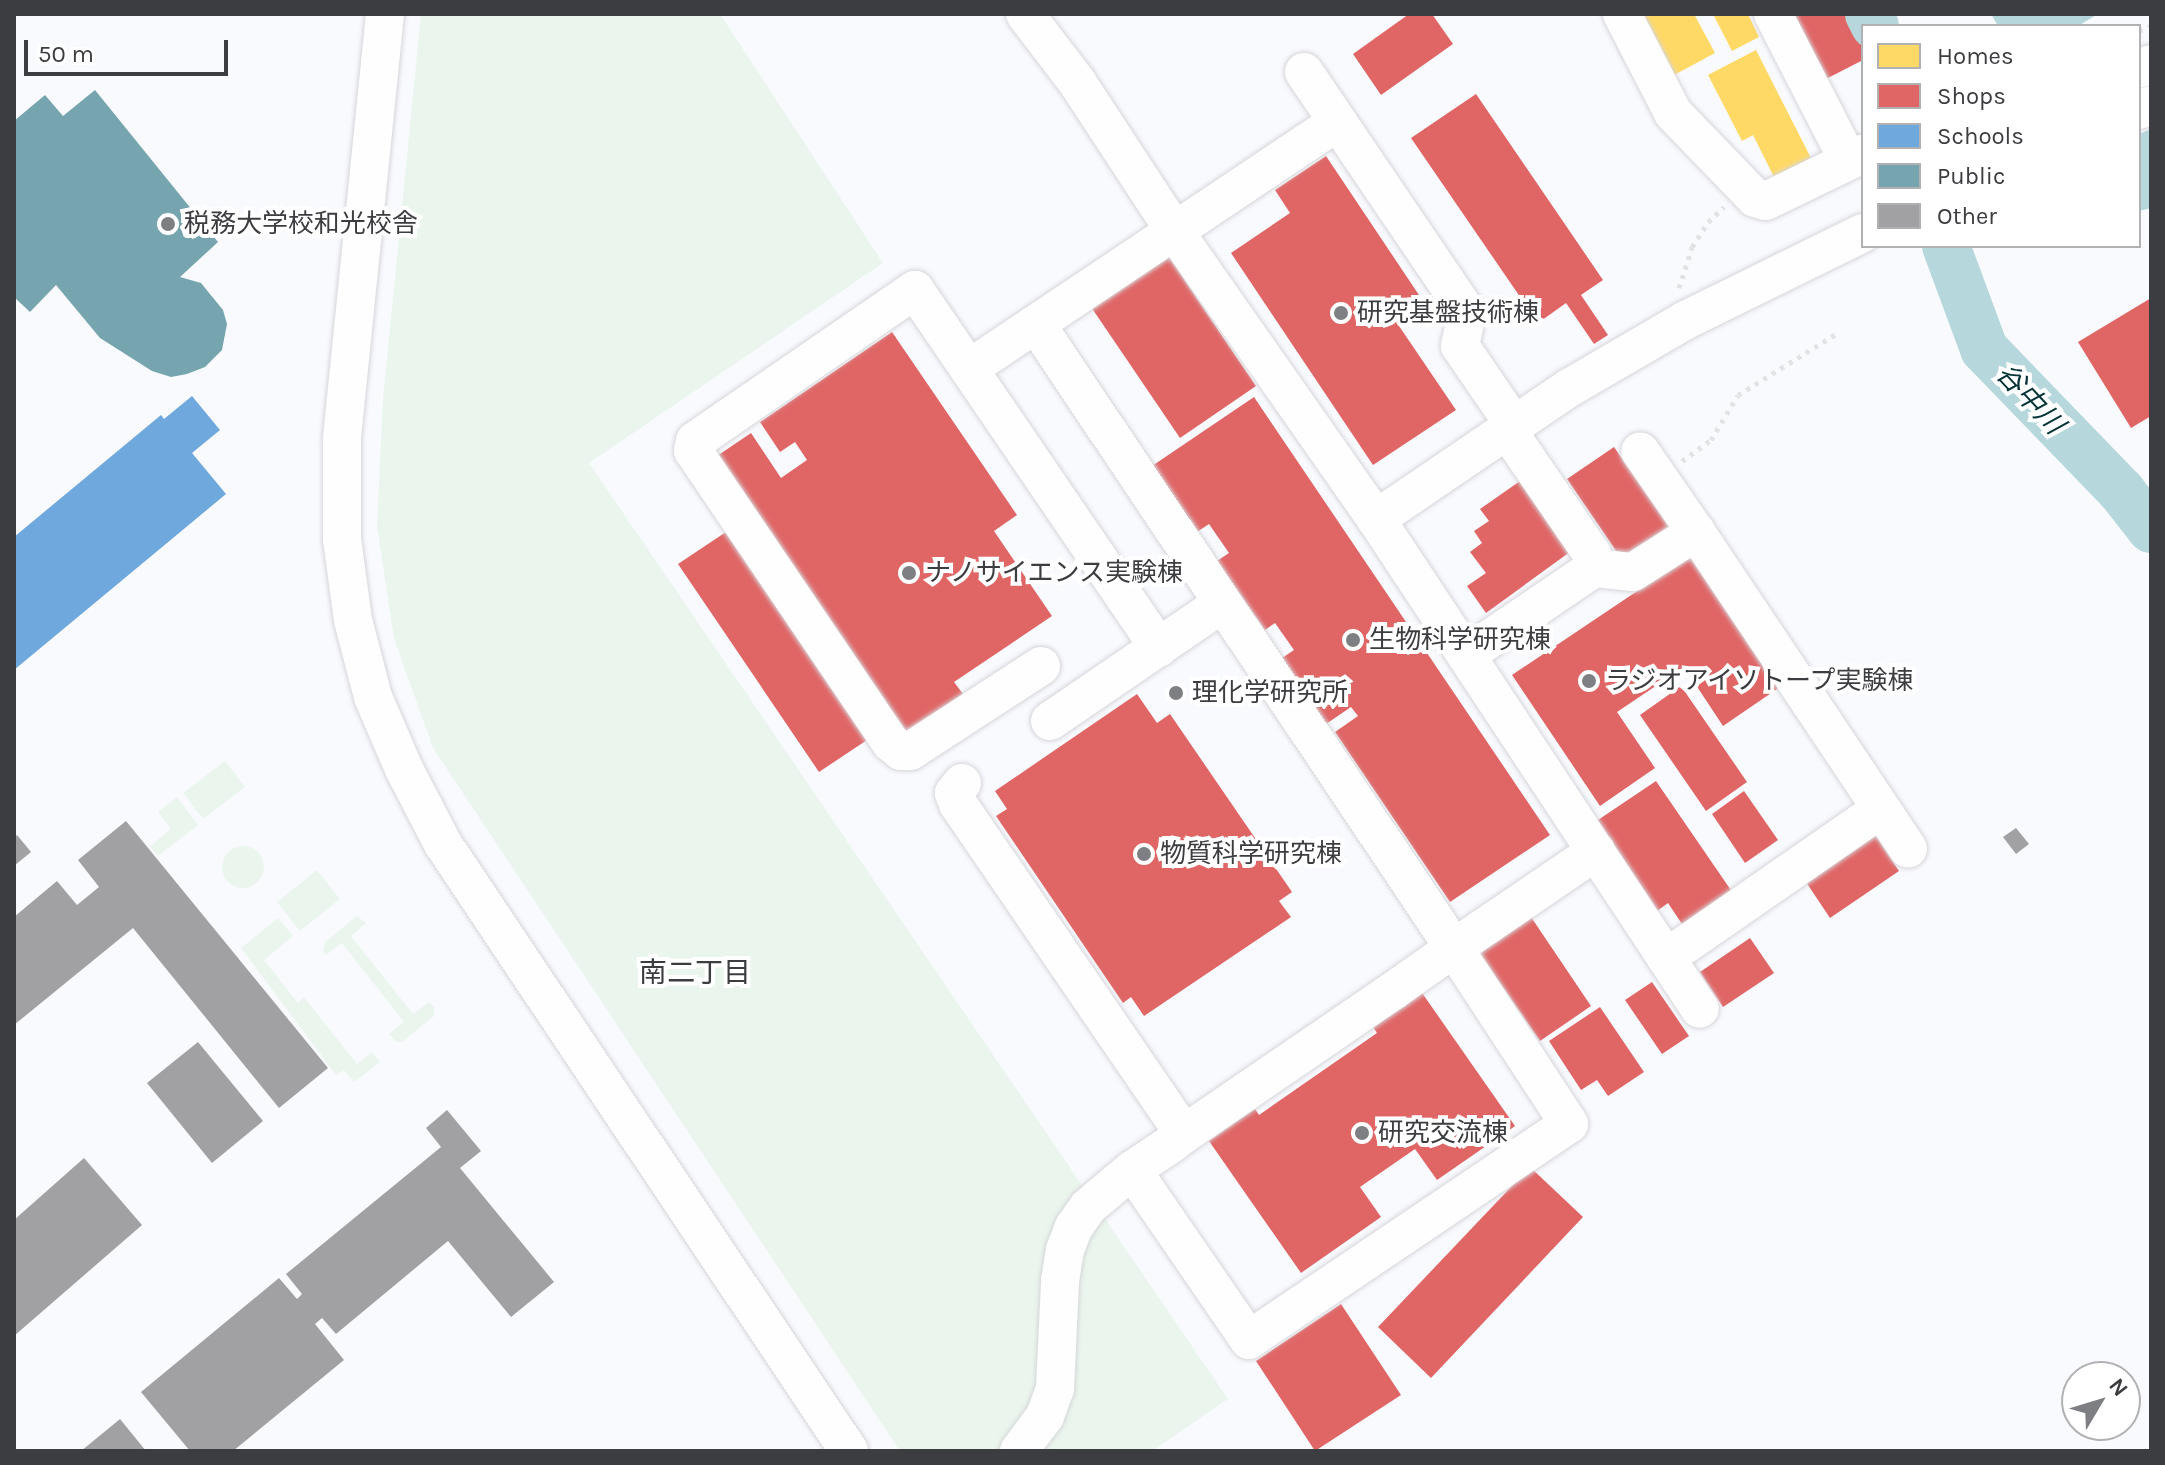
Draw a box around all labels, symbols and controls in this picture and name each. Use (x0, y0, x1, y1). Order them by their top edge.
scale bar (28, 24, 232, 74)
legend (1861, 24, 2141, 248)
text: 50 m (38, 40, 94, 68)
text: Homes (1937, 42, 2014, 70)
text: Shops (1937, 82, 2006, 110)
text: Schools (1937, 122, 2024, 150)
text: Public (1937, 162, 2005, 190)
text: Other (1937, 202, 1997, 230)
place label: 税務大学校和光校舎 (184, 208, 418, 240)
marker: 税務大学校和光校舎 (159, 215, 177, 233)
place label: 研究基盤技術棟 (1357, 297, 1539, 329)
marker: 研究基盤技術棟 (1332, 304, 1350, 322)
water label: 谷中川 (1989, 357, 2071, 441)
place label: ナノサイエンス実験棟 (925, 557, 1185, 589)
marker: ナノサイエンス実験棟 (900, 564, 918, 582)
place label: 生物科学研究棟 (1369, 624, 1551, 656)
marker: 生物科学研究棟 (1344, 631, 1362, 649)
place label: ラジオアイソトープ実験棟 (1605, 665, 1917, 697)
marker: ラジオアイソトープ実験棟 (1580, 672, 1598, 690)
place label: 理化学研究所 (1192, 677, 1348, 709)
marker: 理化学研究所 (1167, 684, 1185, 702)
place label: 物質科学研究棟 (1160, 838, 1342, 870)
marker: 物質科学研究棟 (1135, 845, 1153, 863)
district label: 南二丁目 (639, 956, 751, 990)
place label: 研究交流棟 (1378, 1117, 1508, 1149)
marker: 研究交流棟 (1353, 1124, 1371, 1142)
north arrow (2061, 1361, 2141, 1441)
text: N (2103, 1373, 2133, 1402)

